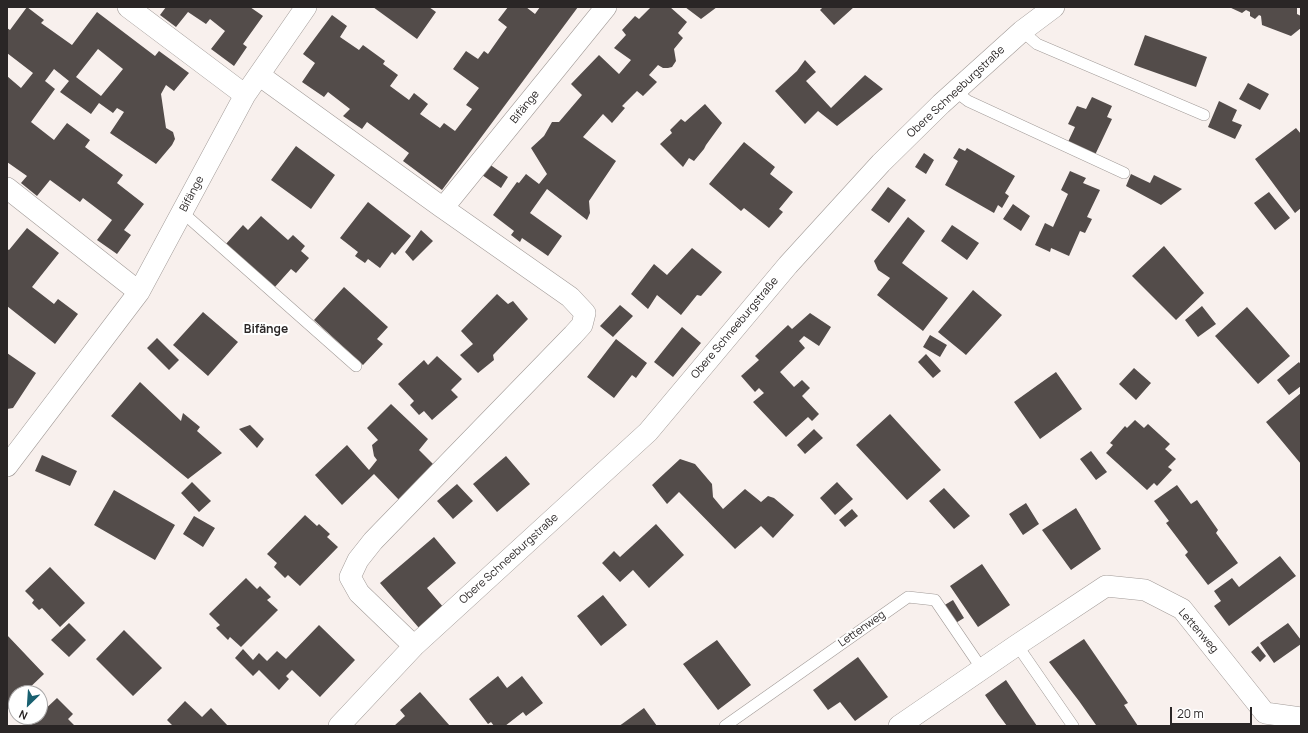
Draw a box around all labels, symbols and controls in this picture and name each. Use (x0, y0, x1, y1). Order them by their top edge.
street label: Obere Schneeburgstraße (905, 43, 1007, 141)
street label: Bifänge (508, 88, 542, 126)
street label: Bifänge (177, 174, 207, 214)
street label: Obere Schneeburgstraße (689, 275, 781, 381)
district label: Bifänge (244, 323, 288, 337)
street label: Obere Schneeburgstraße (457, 511, 561, 607)
street label: Lettenweg (1175, 606, 1221, 656)
street label: Lettenweg (836, 608, 888, 650)
north arrow (8, 685, 48, 725)
scale bar (1172, 699, 1254, 725)
text: 20 m (1177, 705, 1204, 722)
text: N (16, 707, 30, 724)

